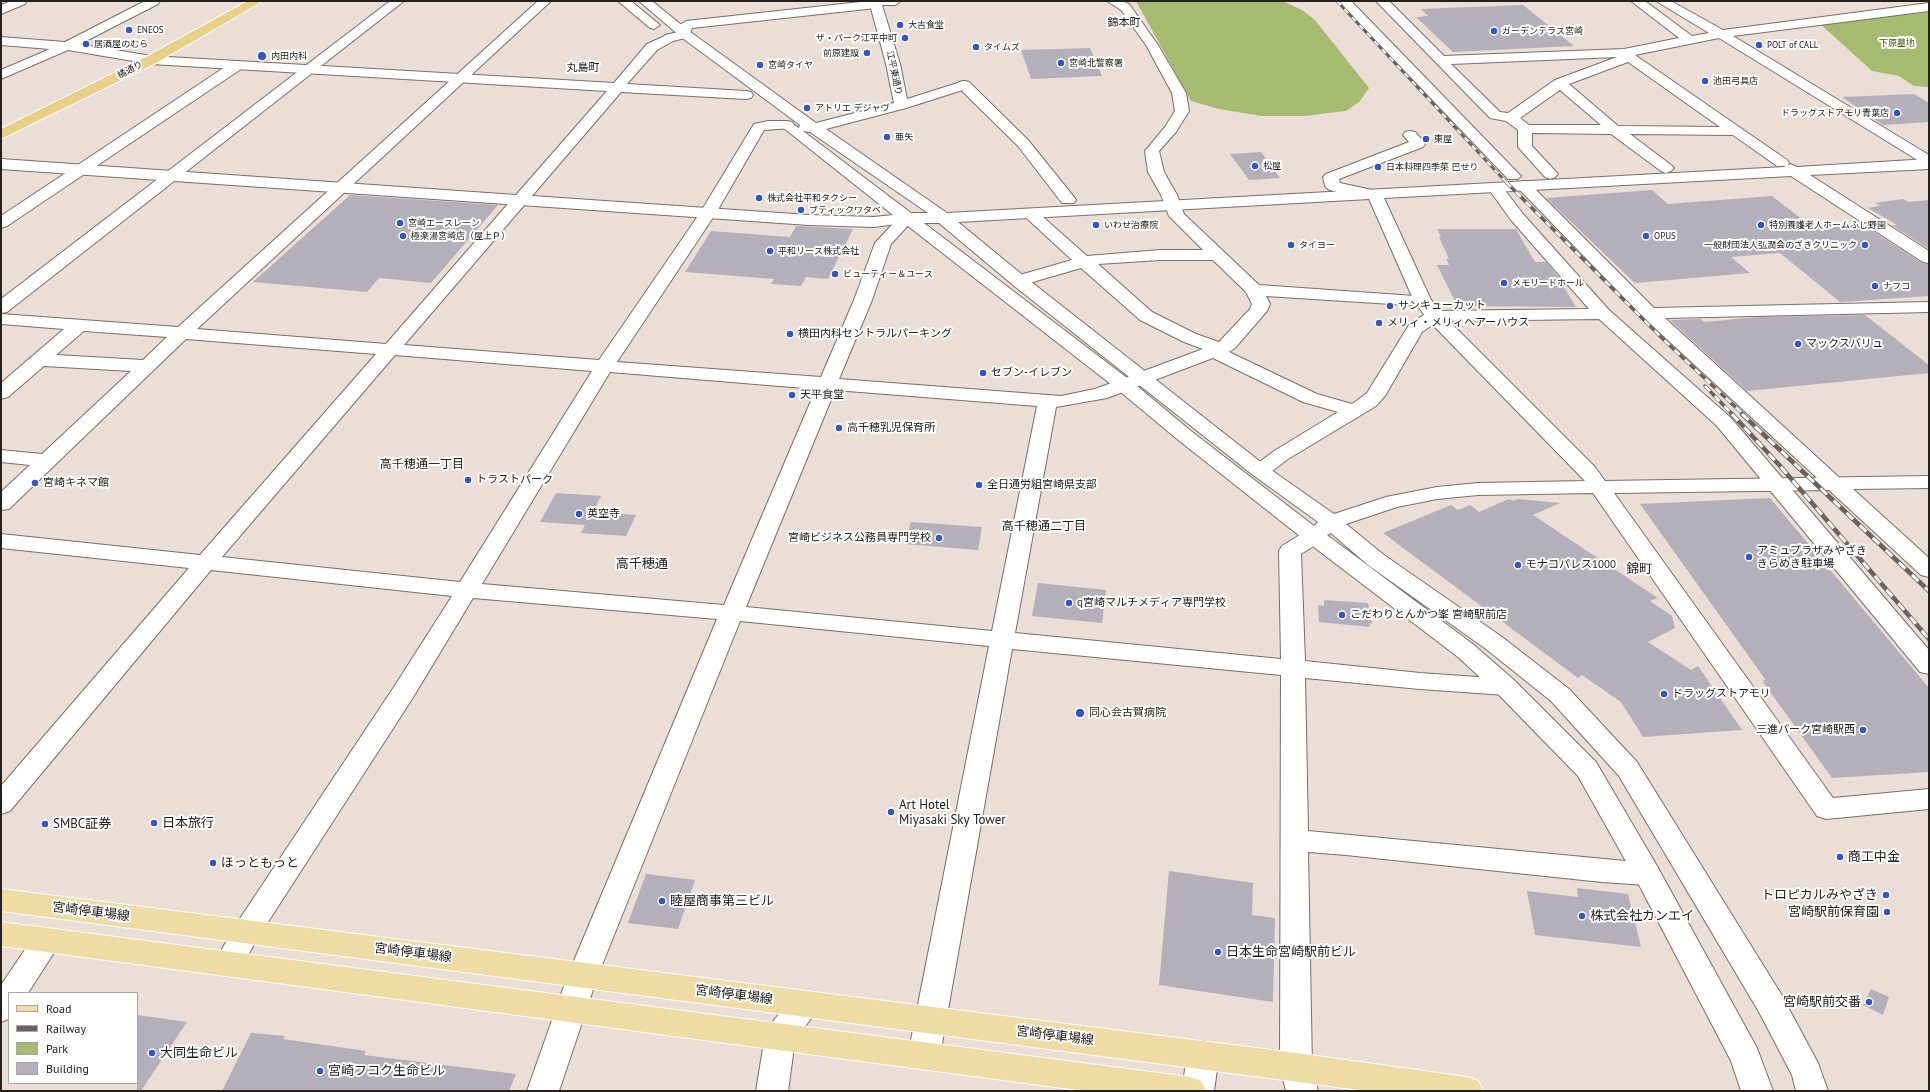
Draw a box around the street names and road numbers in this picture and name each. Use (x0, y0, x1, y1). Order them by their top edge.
street label: 江平東通り (884, 50, 904, 96)
street label: 橘通り (116, 59, 144, 81)
street label: 宮崎停車場線 (51, 900, 131, 924)
street label: 宮崎停車場線 (373, 941, 453, 965)
street label: 宮崎停車場線 (694, 983, 774, 1007)
street label: 宮崎停車場線 (1015, 1024, 1095, 1048)

